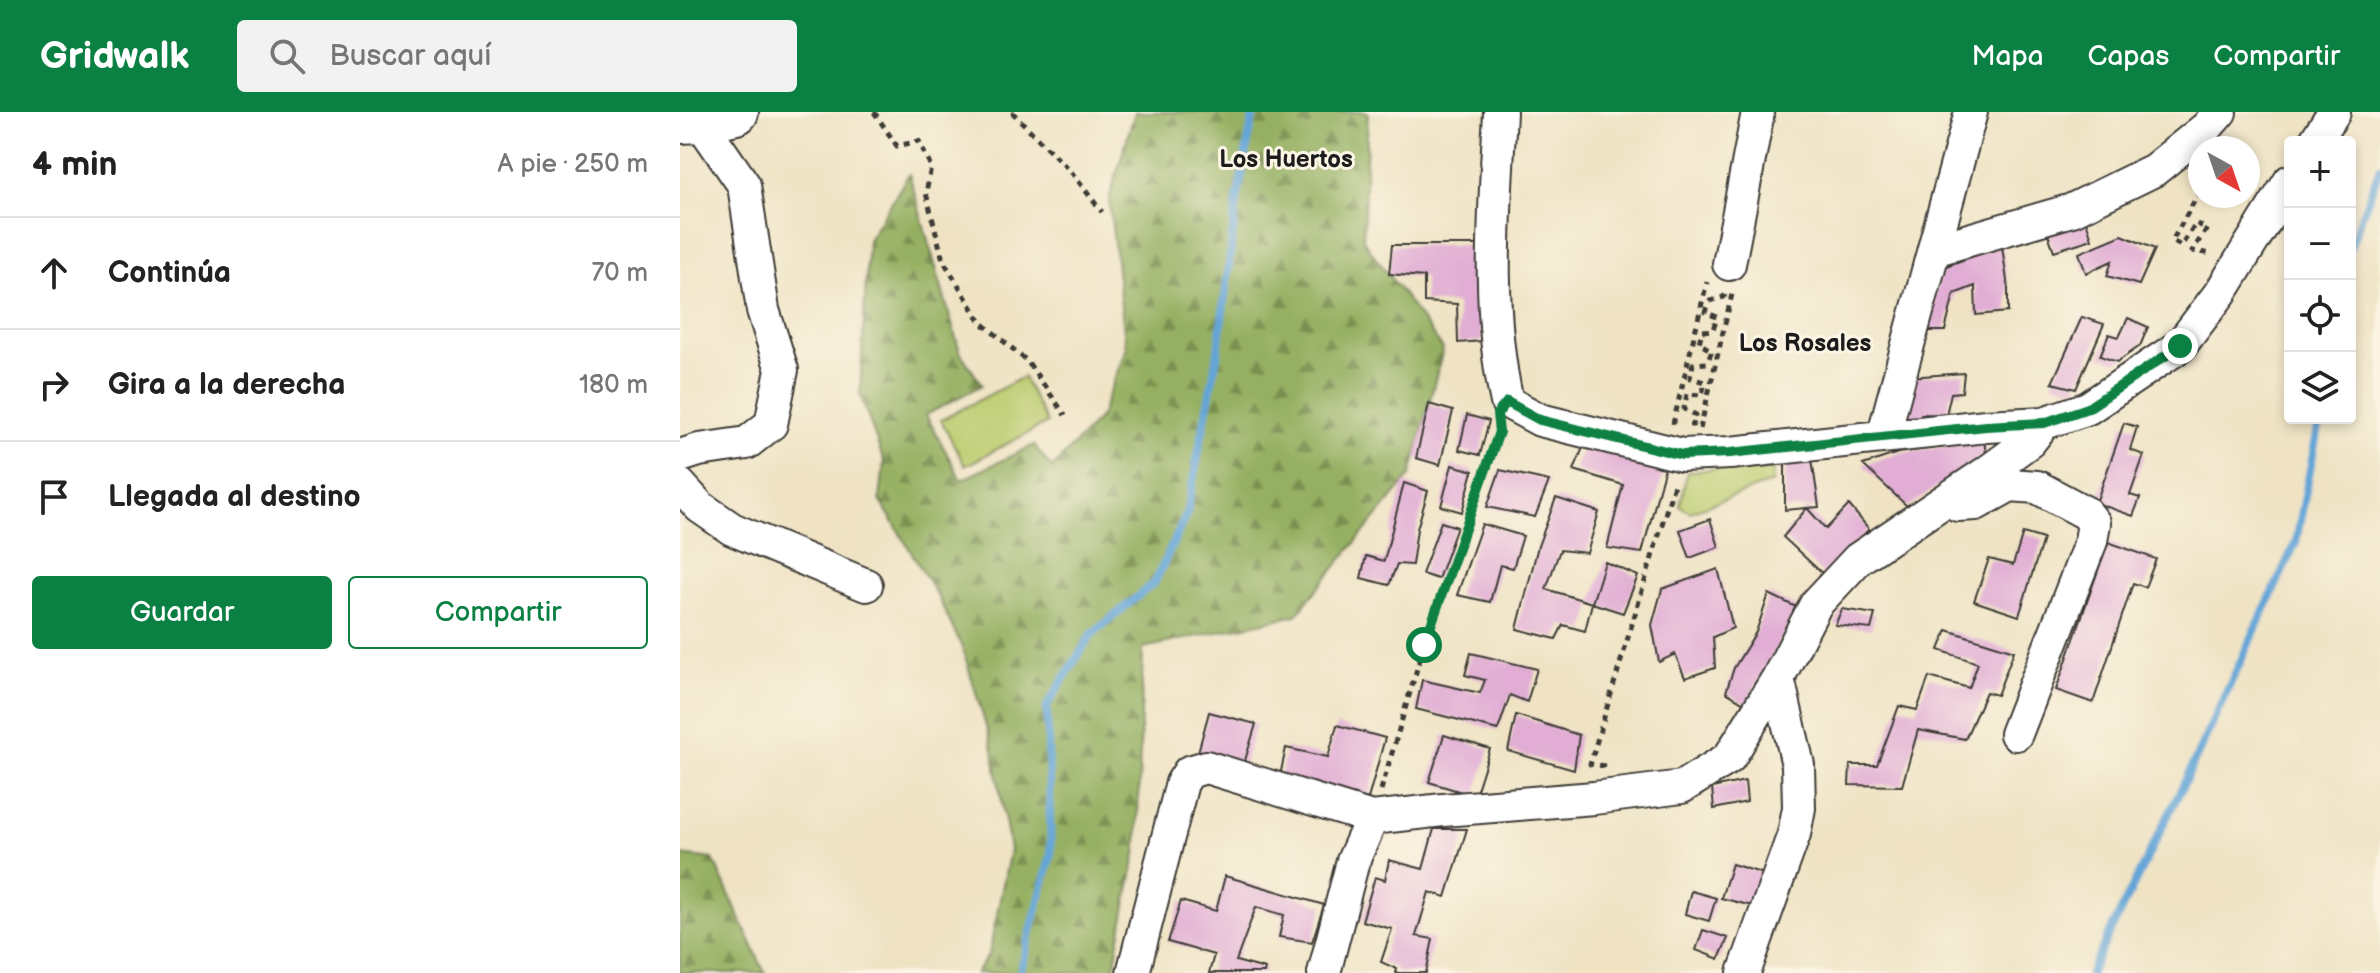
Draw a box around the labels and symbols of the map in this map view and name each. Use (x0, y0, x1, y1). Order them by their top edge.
north arrow (2188, 136, 2260, 208)
district label: Los Huertos (1219, 145, 1353, 174)
route end (2162, 328, 2198, 364)
district label: Los Rosales (1739, 329, 1872, 358)
route start (1406, 627, 1442, 663)

